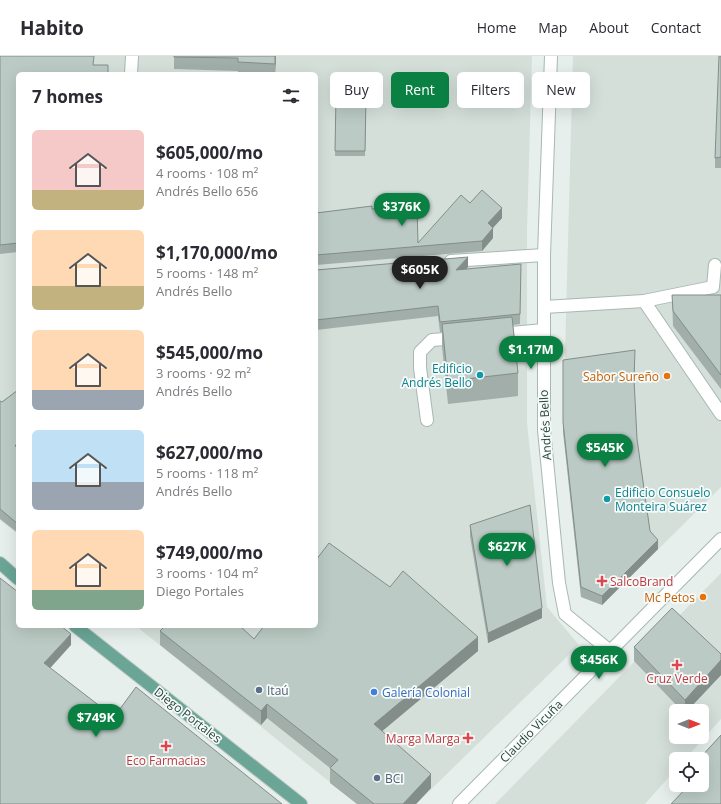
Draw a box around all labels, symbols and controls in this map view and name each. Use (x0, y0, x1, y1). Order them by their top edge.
text: Habito (20, 15, 84, 41)
text: Home (477, 18, 516, 37)
text: Map (538, 18, 567, 37)
text: About (589, 18, 629, 37)
text: Contact (651, 18, 701, 37)
chip: Buy (330, 72, 383, 108)
chip: Rent (391, 72, 449, 108)
chip: Filters (457, 72, 524, 108)
chip: New (532, 72, 590, 108)
text: 7 homes (32, 85, 103, 108)
icon: filters (280, 85, 302, 107)
text: $605,000/mo (156, 141, 263, 164)
icon: home (64, 146, 112, 194)
text: 4 rooms · 108 m² (156, 164, 258, 182)
text: Andrés Bello 656 (156, 182, 258, 200)
pin: $376K (374, 193, 430, 227)
text: $376K (383, 197, 421, 215)
text: $1,170,000/mo (156, 241, 278, 264)
icon: home (64, 246, 112, 294)
pin: $605K (392, 256, 448, 290)
text: $605K (401, 260, 439, 278)
text: 5 rooms · 148 m² (156, 264, 258, 282)
text: Andrés Bello (156, 282, 232, 300)
pin: $1.17M (498, 336, 564, 370)
text: $1.17M (508, 340, 554, 358)
text: $545,000/mo (156, 341, 263, 364)
icon: home (64, 346, 112, 394)
place label: Edificio Andrés Bello (401, 360, 472, 391)
text: 3 rooms · 92 m² (156, 364, 251, 382)
place label: Sabor Sureño (583, 368, 659, 385)
marker: Edificio Andrés Bello (475, 370, 485, 380)
marker: Sabor Sureño (662, 371, 672, 381)
text: Andrés Bello (156, 382, 232, 400)
street label: Andrés Bello (535, 389, 555, 461)
pin: $545K (577, 434, 633, 468)
text: $545K (586, 438, 624, 456)
text: $627,000/mo (156, 441, 263, 464)
icon: home (64, 446, 112, 494)
text: 5 rooms · 118 m² (156, 464, 258, 482)
text: Andrés Bello (156, 482, 232, 500)
place label: Edificio Consuelo Monteira Suárez (615, 484, 710, 515)
marker: Edificio Consuelo Monteira Suárez (602, 494, 612, 504)
pin: $627K (479, 533, 535, 567)
text: $627K (488, 537, 526, 555)
text: $749,000/mo (156, 541, 263, 564)
icon: home (64, 546, 112, 594)
text: 3 rooms · 104 m² (156, 564, 258, 582)
place label: SalcoBrand (610, 573, 673, 590)
marker: SalcoBrand (597, 576, 607, 586)
text: Diego Portales (156, 582, 244, 600)
place label: Mc Petos (644, 589, 695, 606)
marker: Mc Petos (698, 592, 708, 602)
pin: $456K (571, 646, 627, 680)
text: $456K (580, 650, 618, 668)
marker: Cruz Verde (672, 660, 682, 670)
place label: Cruz Verde (646, 670, 708, 687)
place label: Itaú (267, 682, 289, 699)
street label: Diego Portales (151, 683, 225, 747)
place label: Galería Colonial (382, 684, 470, 701)
marker: Itaú (254, 685, 264, 695)
marker: Galería Colonial (369, 687, 379, 697)
street label: Claudio Vicuña (496, 696, 566, 766)
pin: $749K (68, 704, 124, 738)
north arrow (669, 704, 709, 744)
map controls (669, 704, 709, 792)
text: $749K (77, 708, 115, 726)
place label: Marga Marga (386, 730, 460, 747)
marker: Marga Marga (463, 733, 473, 743)
marker: Eco Farmacias (161, 741, 171, 751)
place label: Eco Farmacias (126, 752, 206, 769)
button: locate (669, 752, 709, 792)
place label: BCI (385, 770, 404, 787)
marker: BCI (372, 773, 382, 783)

